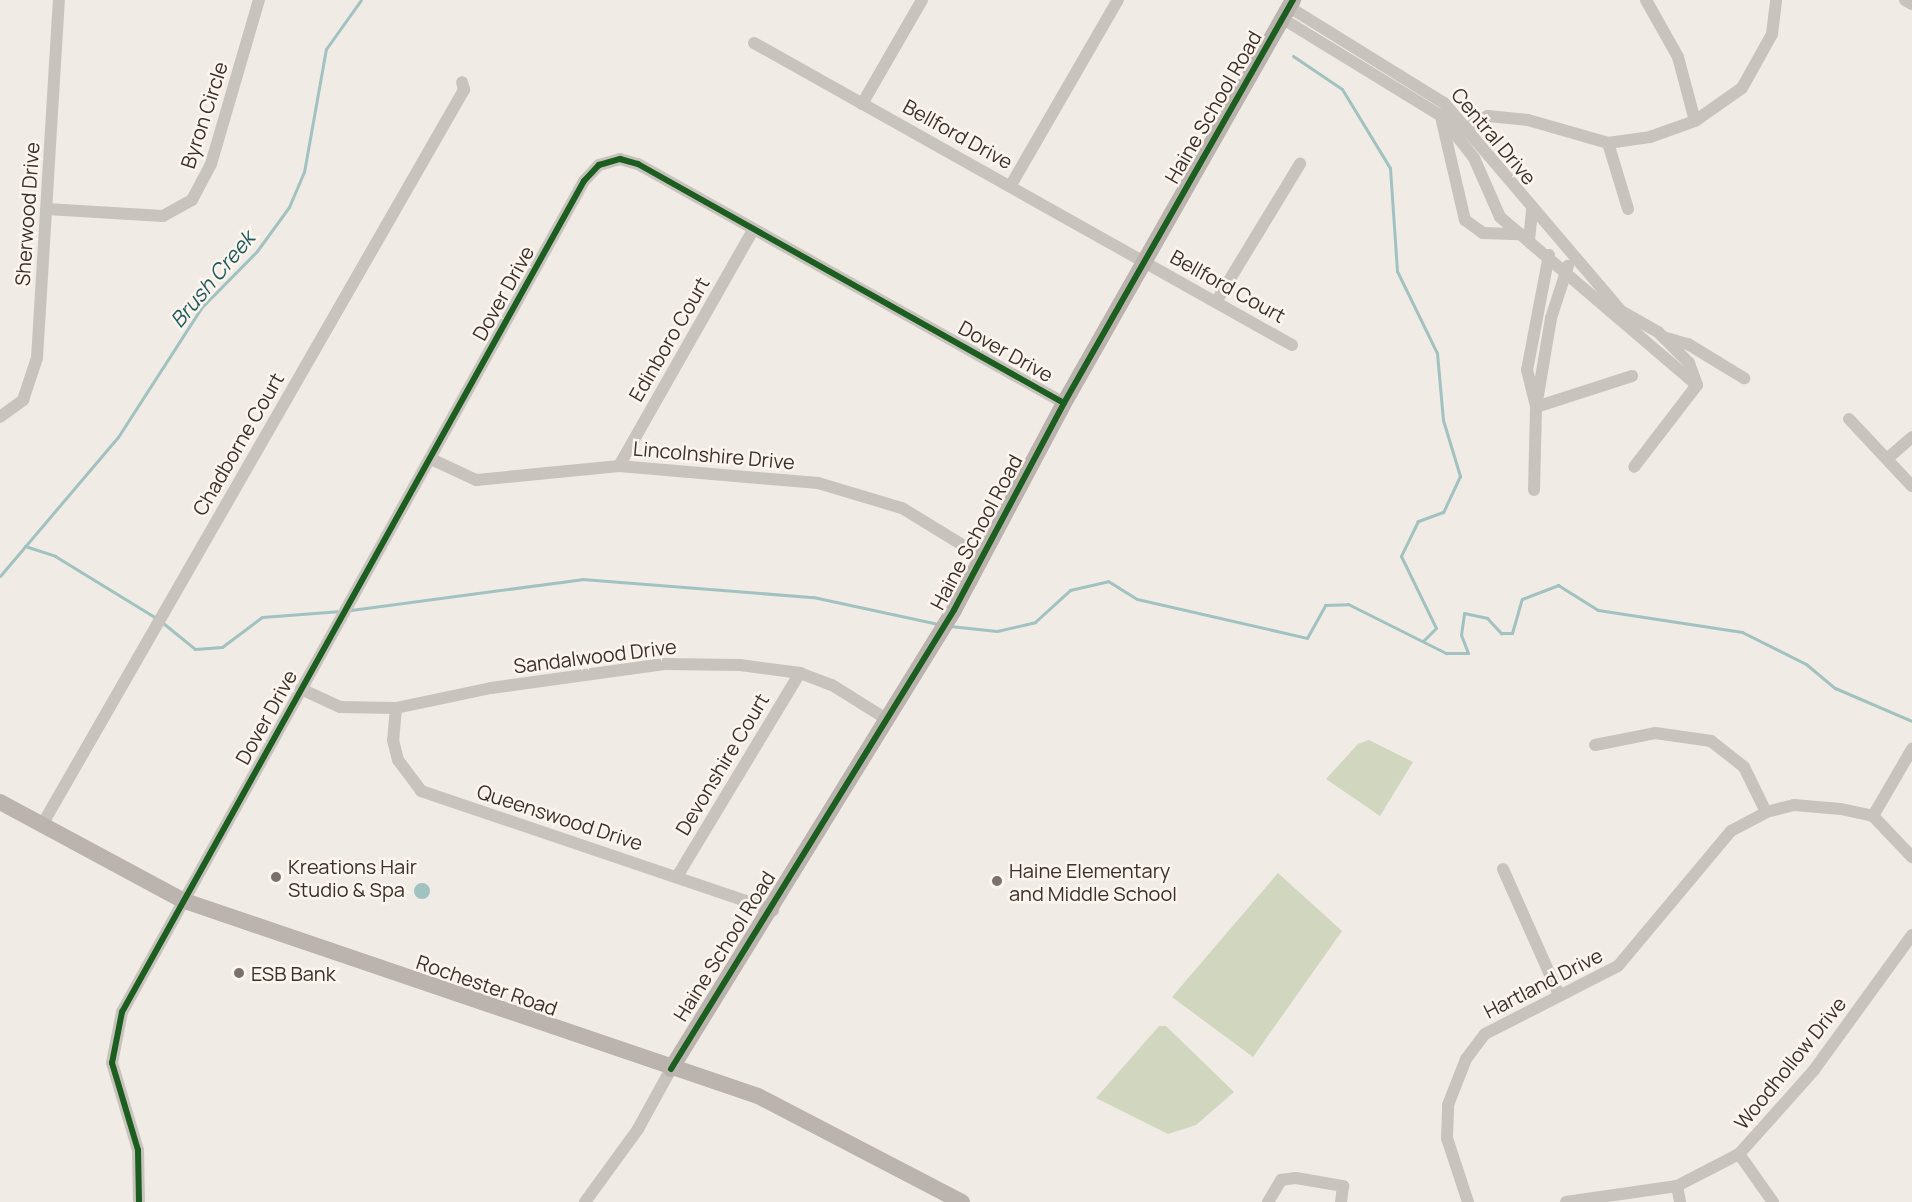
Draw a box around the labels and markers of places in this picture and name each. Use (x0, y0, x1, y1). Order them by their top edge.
place label: Kreations Hair Studio & Spa (288, 854, 417, 901)
place label: Haine Elementary and Middle School (1009, 858, 1177, 905)
marker: Kreations Hair Studio & Spa (269, 870, 283, 884)
marker: Haine Elementary and Middle School (990, 874, 1004, 888)
place label: ESB Bank (251, 961, 336, 985)
marker: ESB Bank (232, 966, 246, 980)

